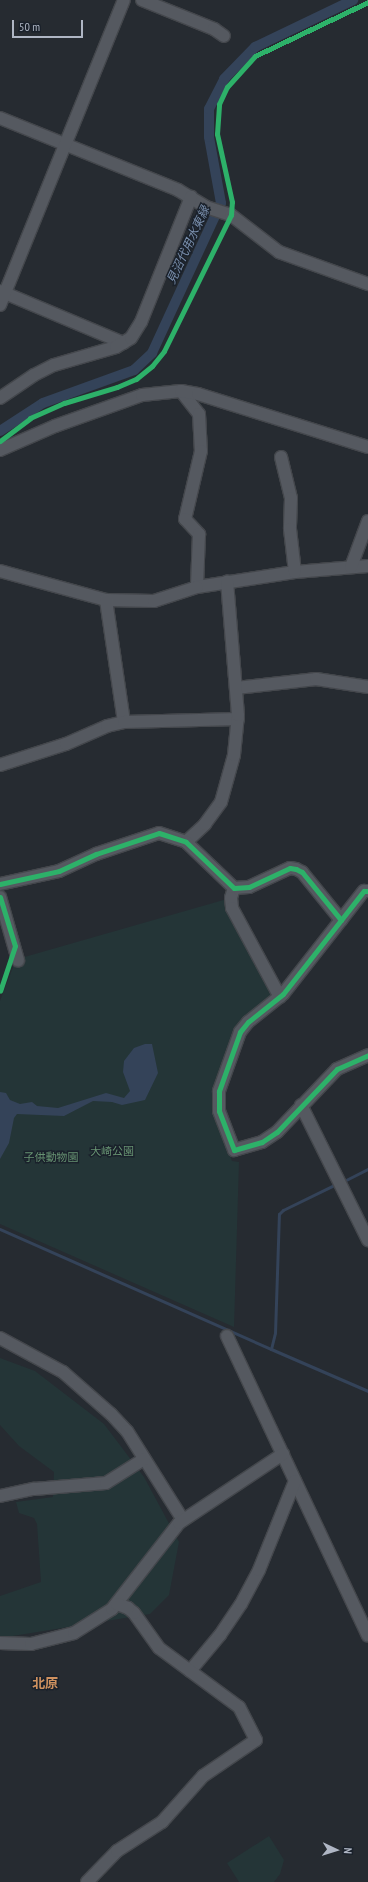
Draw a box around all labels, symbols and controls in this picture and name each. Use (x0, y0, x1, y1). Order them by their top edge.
scale bar (14, 12, 85, 38)
text: 50 m (19, 19, 40, 34)
water label: 見沼代用水東縁 (164, 204, 212, 286)
park label: 大崎公園 (90, 1144, 134, 1158)
park label: 子供動物園 (24, 1150, 78, 1164)
district label: 北原 (32, 1676, 58, 1692)
north arrow (316, 1830, 356, 1870)
text: N (341, 1847, 355, 1854)

